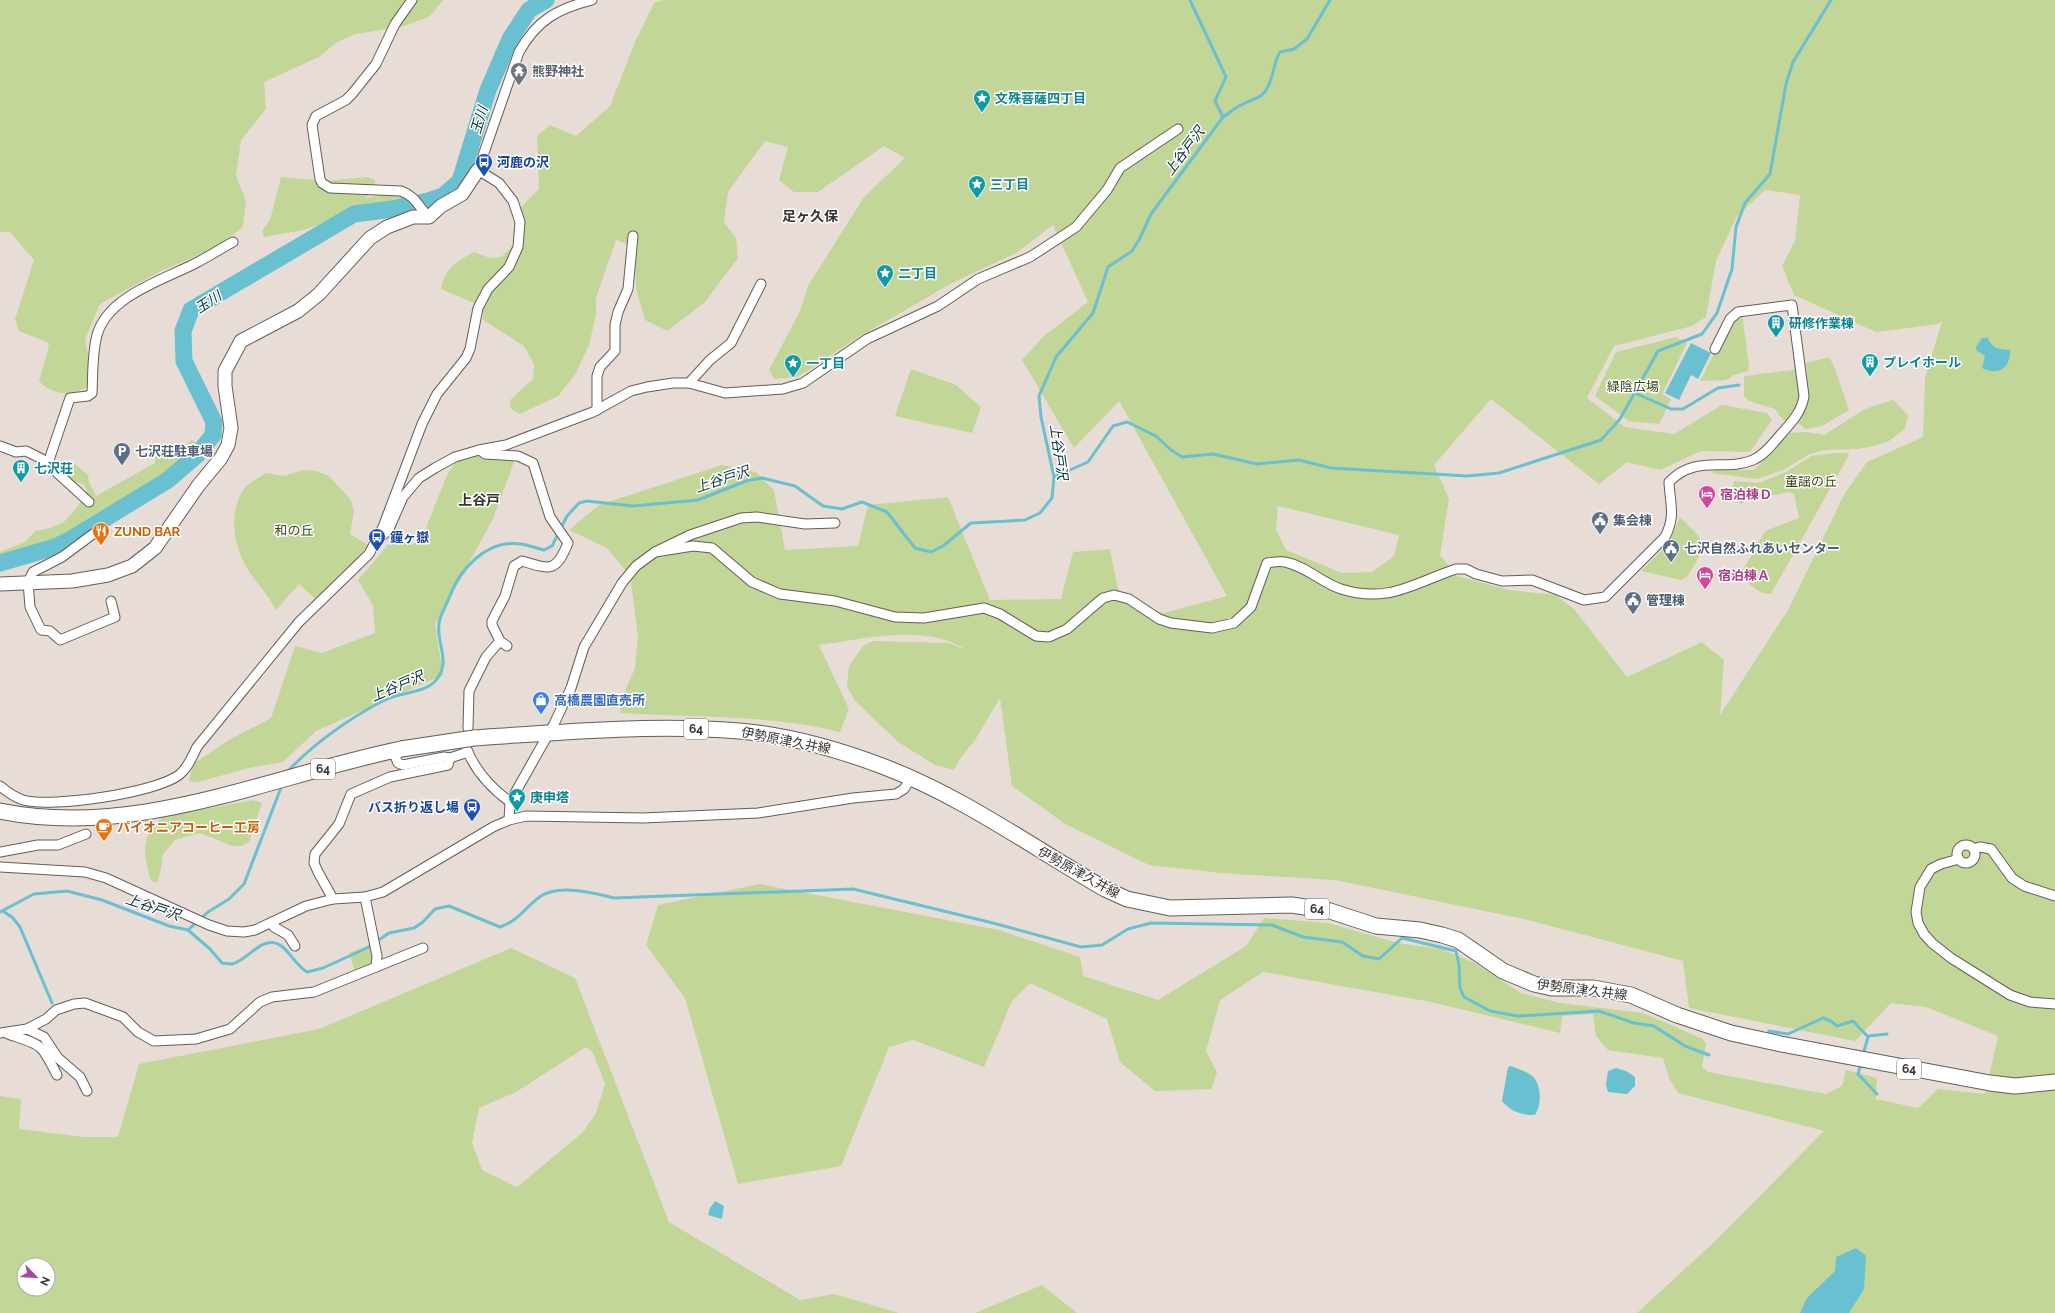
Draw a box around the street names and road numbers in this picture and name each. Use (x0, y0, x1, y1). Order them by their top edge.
road number: 64 (684, 719, 708, 739)
street label: 伊勢原津久井線 (740, 724, 832, 757)
road number: 64 (311, 759, 335, 779)
street label: 伊勢原津久井線 (1035, 844, 1122, 901)
road number: 64 (1305, 899, 1329, 919)
street label: 伊勢原津久井線 (1536, 977, 1628, 1002)
road number: 64 (1897, 1059, 1921, 1079)

